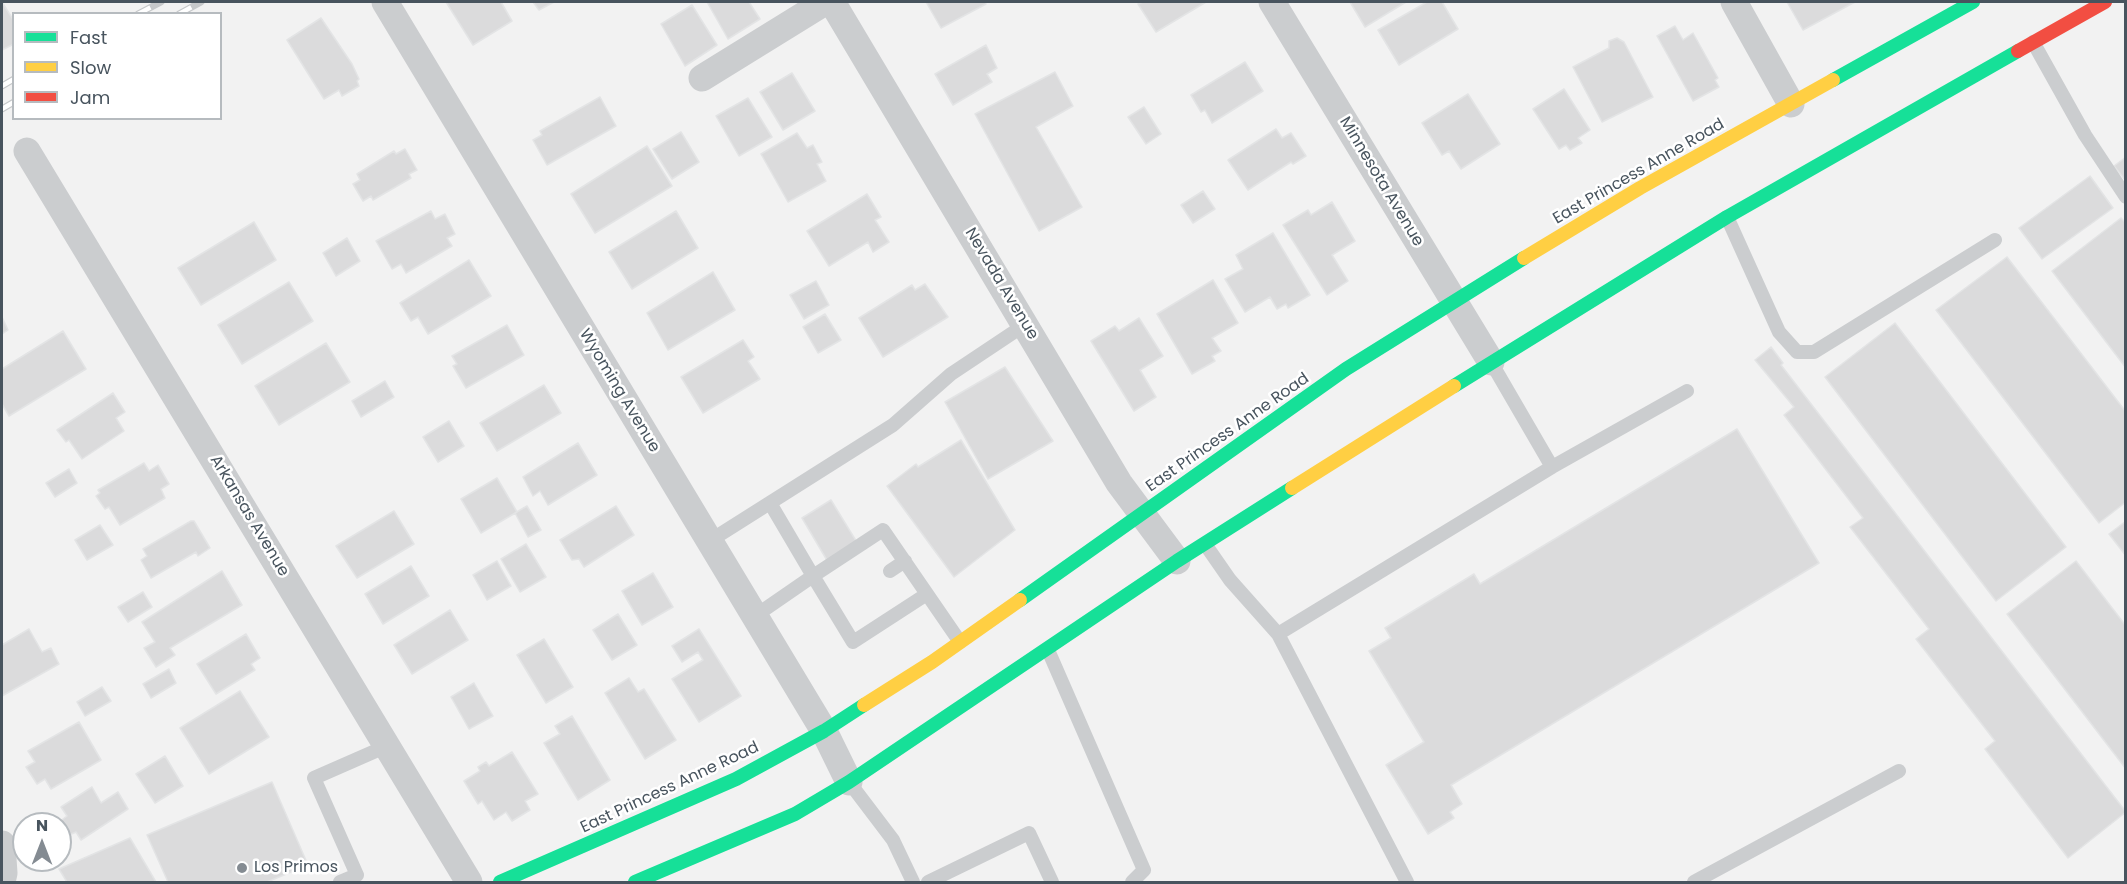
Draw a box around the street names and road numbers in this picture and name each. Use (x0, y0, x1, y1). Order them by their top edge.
street label: Minnesota Avenue (1335, 114, 1427, 250)
street label: East Princess Anne Road (1550, 115, 1728, 229)
street label: Nevada Avenue (960, 225, 1042, 343)
street label: Wyoming Avenue (575, 326, 663, 456)
street label: East Princess Anne Road (1143, 369, 1313, 497)
street label: Arkansas Avenue (205, 452, 293, 580)
street label: East Princess Anne Road (578, 738, 762, 838)

